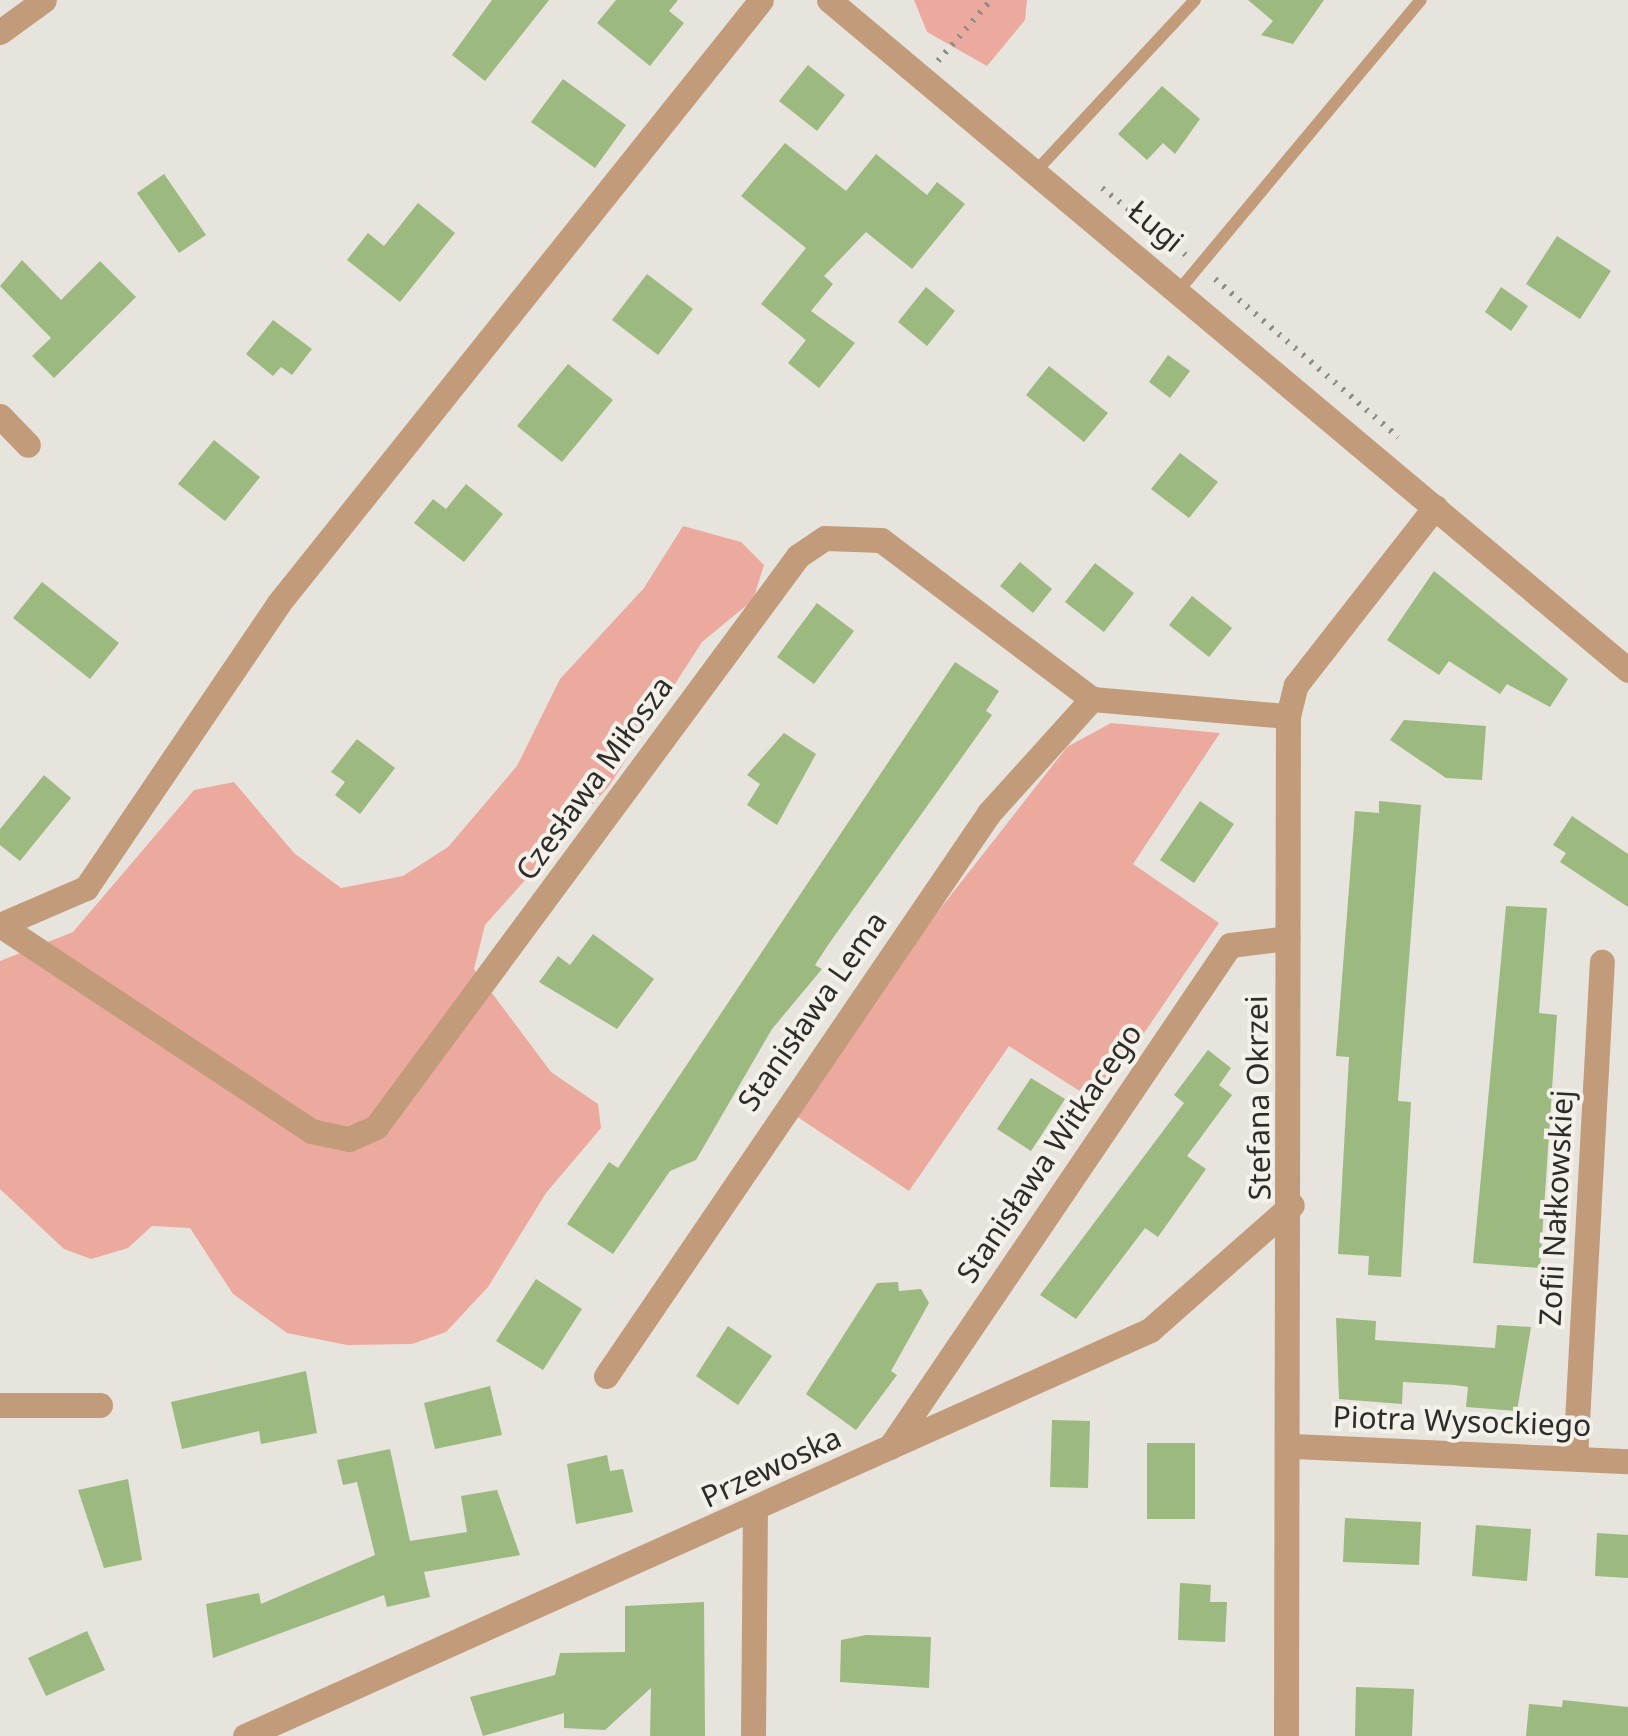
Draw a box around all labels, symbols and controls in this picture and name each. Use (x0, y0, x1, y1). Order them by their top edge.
street label: Ługi (1121, 193, 1191, 259)
street label: Czesława Miłosza (508, 669, 680, 887)
street label: Stanisława Lema (730, 904, 894, 1118)
street label: Stefana Okrzei (1238, 995, 1278, 1201)
street label: Stanisława Witkacego (949, 1017, 1149, 1289)
street label: Zofii Nałkowskiej (1532, 1089, 1580, 1327)
street label: Piotra Wysockiego (1332, 1398, 1592, 1444)
street label: Przewoska (695, 1419, 847, 1515)

